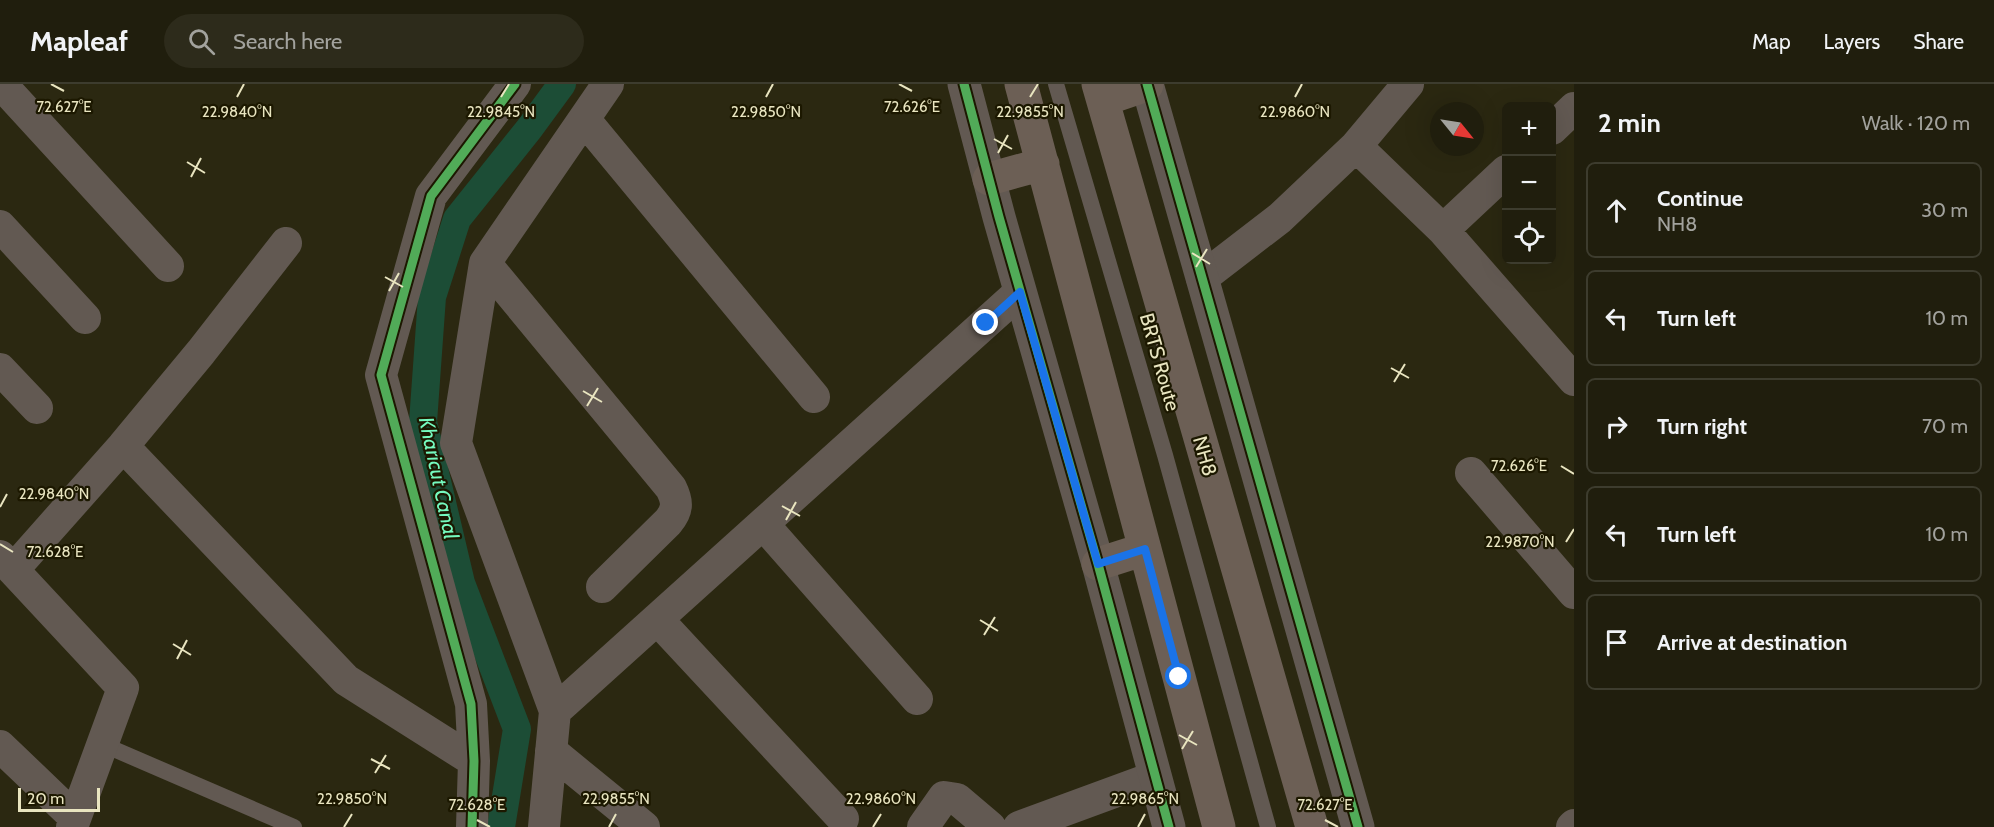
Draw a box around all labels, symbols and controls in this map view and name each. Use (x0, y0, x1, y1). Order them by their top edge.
search box (164, 14, 584, 68)
text: Mapleaf (30, 24, 128, 58)
icon: search (185, 25, 218, 58)
text: Search here (233, 28, 342, 55)
text: Map (1752, 29, 1791, 54)
text: Layers (1824, 29, 1880, 54)
text: Share (1913, 29, 1964, 54)
text: 72.627°E (36, 98, 92, 116)
text: 72.626°E (884, 98, 940, 116)
north arrow (1430, 102, 1484, 156)
map controls (1502, 102, 1556, 264)
button: + (1502, 102, 1556, 156)
text: 22.9840°N (202, 103, 272, 121)
text: 22.9845°N (467, 103, 535, 121)
text: 22.9850°N (731, 103, 801, 121)
text: 22.9855°N (996, 103, 1064, 121)
text: 22.9860°N (1260, 103, 1330, 121)
text: 2 min (1598, 107, 1661, 139)
text: Walk · 120 m (1862, 111, 1970, 135)
button: − (1502, 156, 1556, 210)
text: Continue (1657, 185, 1743, 212)
icon: ahead (1600, 194, 1633, 227)
text: 30 m (1921, 198, 1968, 222)
button: locate (1502, 210, 1556, 264)
text: NH8 (1657, 212, 1697, 236)
icon: left (1600, 302, 1633, 335)
text: Turn left (1657, 305, 1736, 332)
text: 10 m (1925, 306, 1968, 330)
route end (972, 309, 998, 335)
street label: BRTS Route (1135, 310, 1185, 414)
icon: right (1600, 410, 1633, 443)
text: Turn right (1657, 413, 1747, 440)
text: 70 m (1922, 414, 1968, 438)
water label: Kharicut Canal (414, 415, 464, 541)
street label: NH8 (1188, 433, 1222, 479)
text: 72.626°E (1491, 457, 1547, 475)
text: 22.9840°N (19, 485, 89, 503)
icon: left (1600, 518, 1633, 551)
text: Turn left (1657, 521, 1736, 548)
text: 10 m (1925, 522, 1968, 546)
text: 22.9870°N (1485, 533, 1555, 551)
text: 72.628°E (27, 543, 83, 561)
icon: arrive (1600, 626, 1633, 659)
text: Arrive at destination (1657, 629, 1847, 656)
route start (1165, 663, 1191, 689)
scale bar (18, 785, 100, 812)
text: 20 m (27, 789, 64, 808)
text: 22.9850°N (317, 790, 387, 808)
text: 22.9855°N (582, 790, 650, 808)
text: 22.9860°N (846, 790, 916, 808)
text: 22.9865°N (1111, 790, 1179, 808)
text: 72.628°E (449, 796, 505, 814)
text: 72.627°E (1297, 796, 1353, 814)

